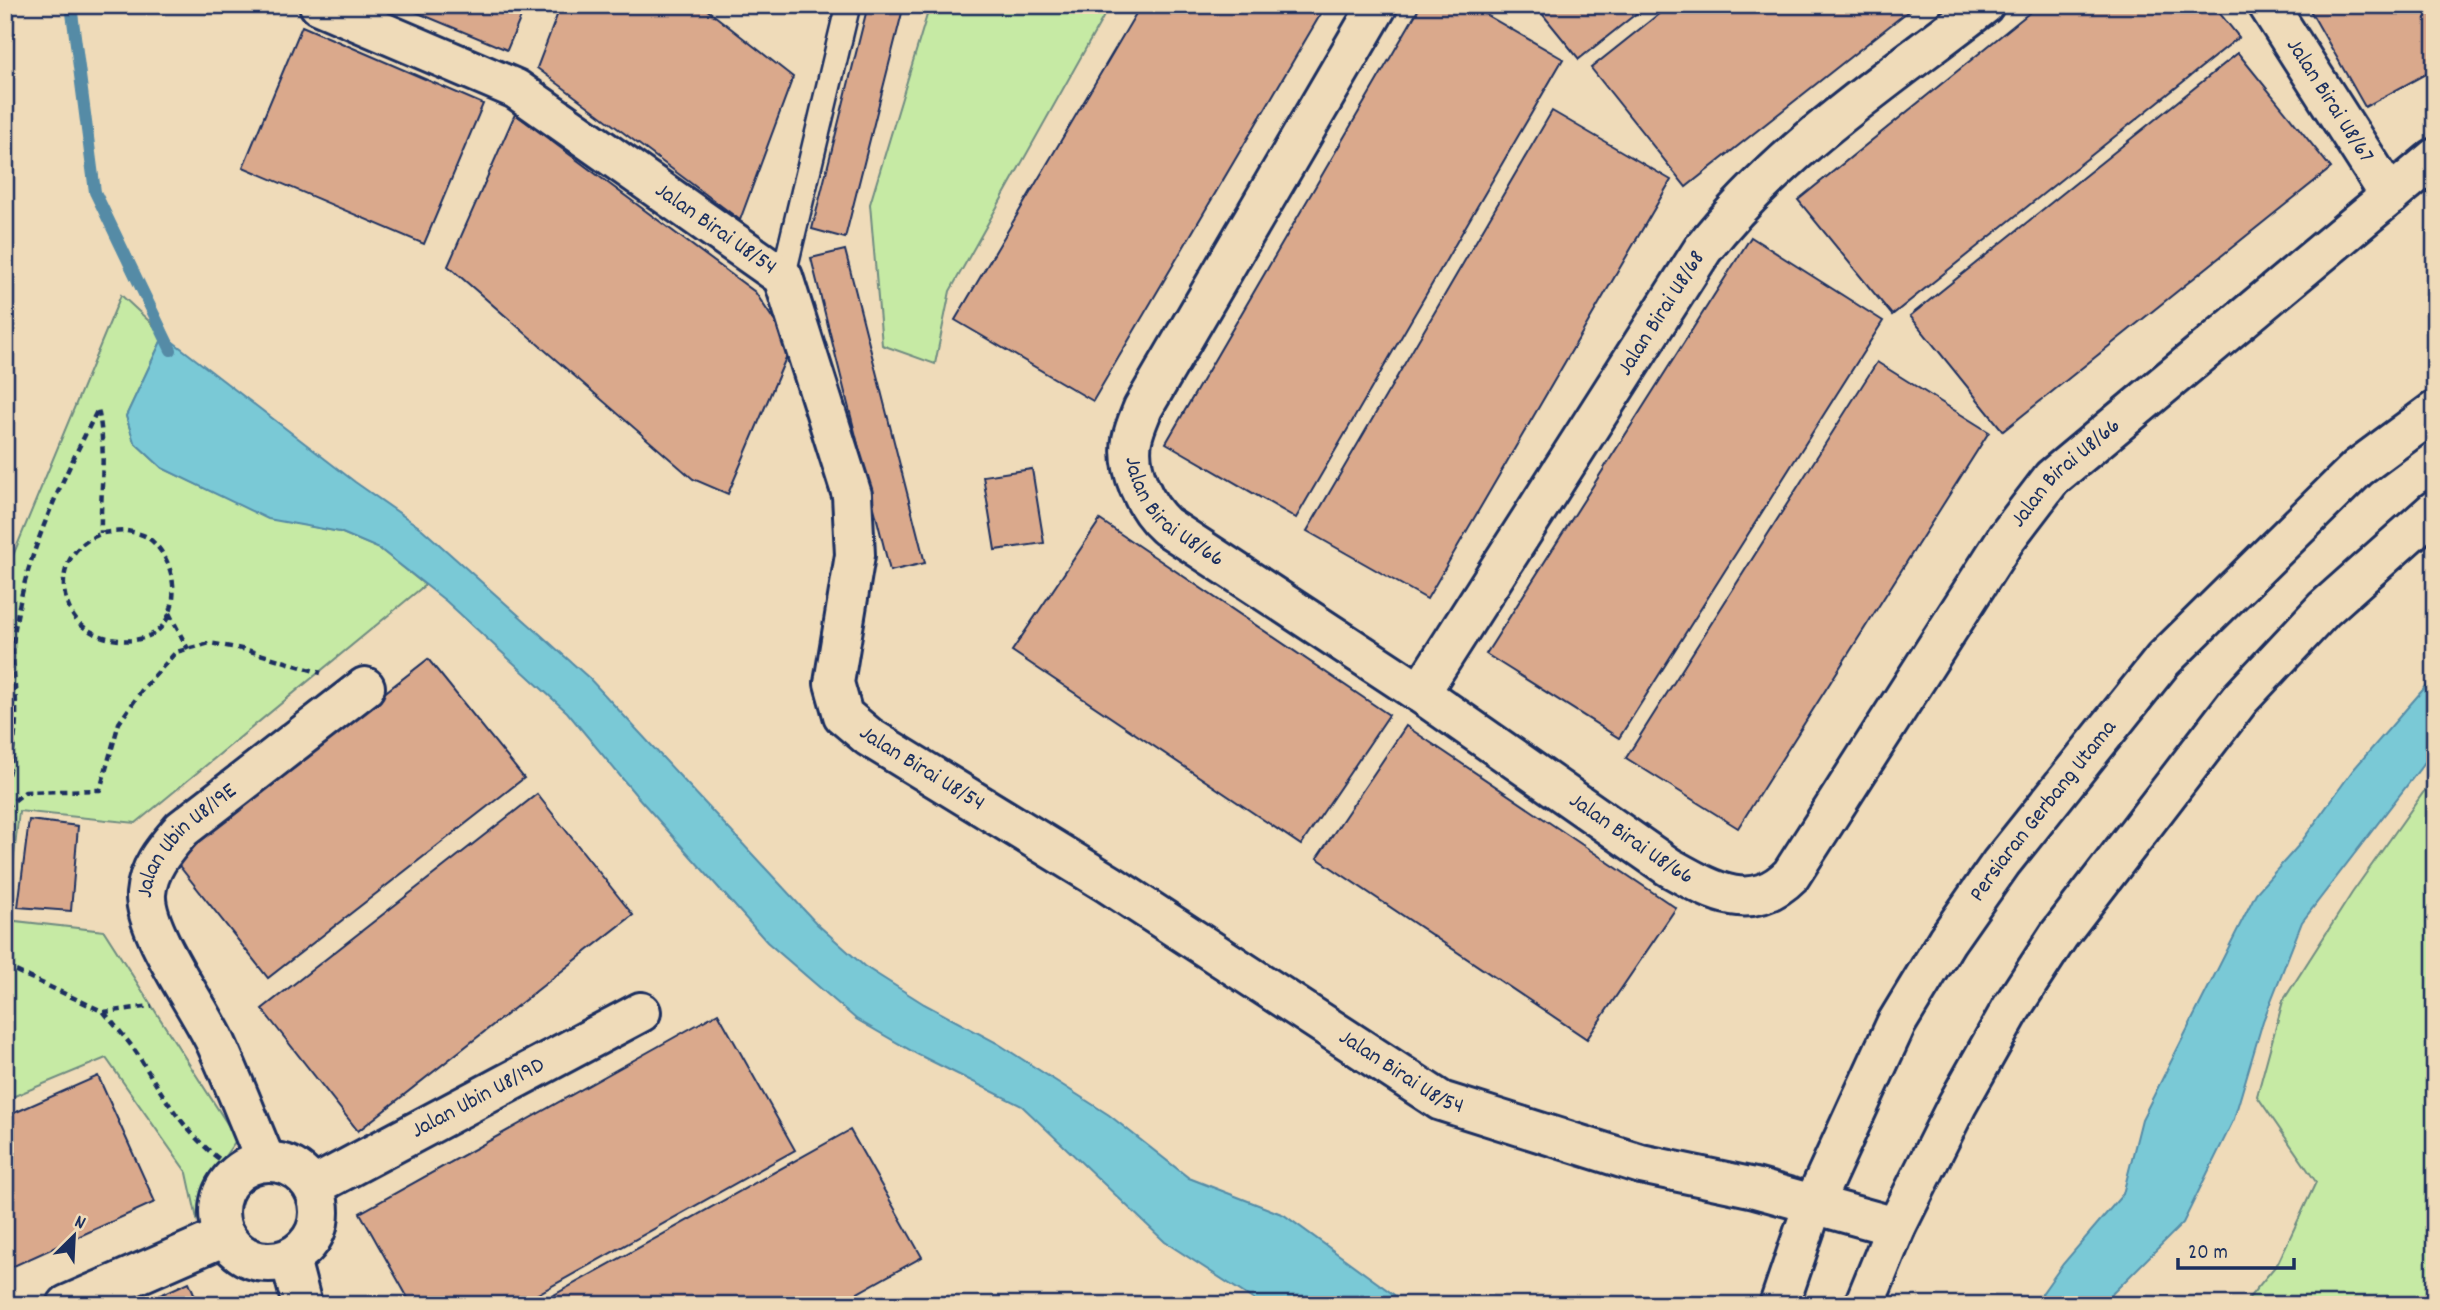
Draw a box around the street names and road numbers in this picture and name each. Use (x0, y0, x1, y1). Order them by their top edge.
street label: Jalan Birai U8/67 (2277, 32, 2382, 170)
street label: Jalan Birai U8/54 (648, 175, 783, 284)
street label: Jalan Birai U8/68 (1610, 244, 1714, 383)
street label: Jalan Birai U8/66 (2003, 410, 2128, 535)
street label: Jalan Birai U8/66 (1115, 455, 1230, 576)
street label: Persiaran Gerbang Utama (1962, 712, 2126, 909)
street label: Jalan Birai U8/54 (851, 718, 991, 820)
street label: Jalan Ubin U8/19E (129, 775, 245, 899)
street label: Jalan Birai U8/66 (1562, 785, 1699, 894)
street label: Jalan Birai U8/54 (1332, 1022, 1468, 1124)
street label: Jalan Ubin U8/19D (406, 1049, 551, 1148)

